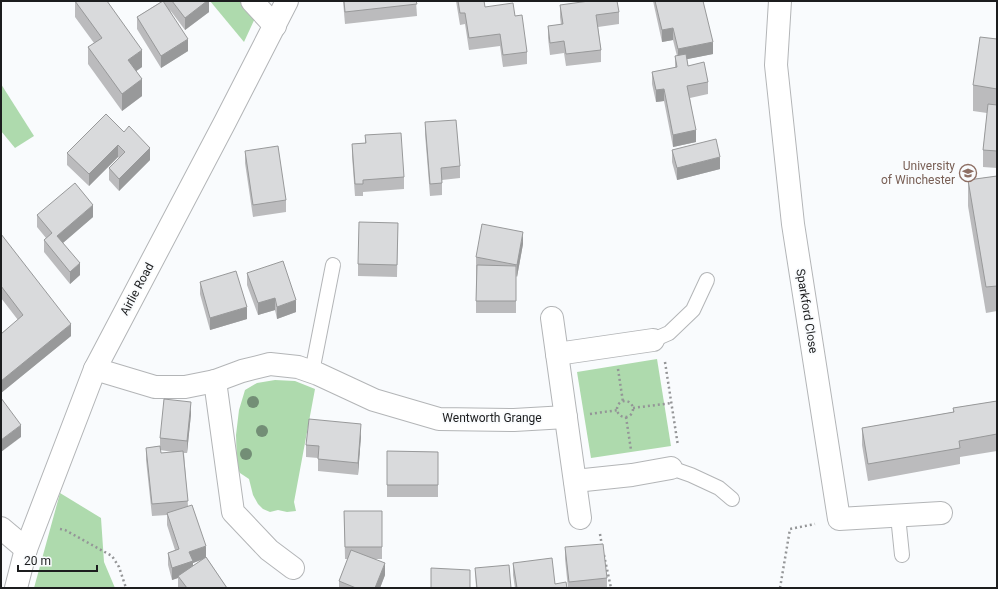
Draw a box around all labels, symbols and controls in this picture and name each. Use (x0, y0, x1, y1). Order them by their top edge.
place label: University of Winchester (881, 159, 955, 187)
school or university icon: University of Winchester (958, 163, 978, 183)
street label: Airlie Road (117, 260, 157, 318)
street label: Sparkford Close (793, 268, 821, 354)
street label: Wentworth Grange (442, 411, 542, 425)
scale bar (18, 547, 97, 573)
text: 20 m (24, 554, 51, 568)

